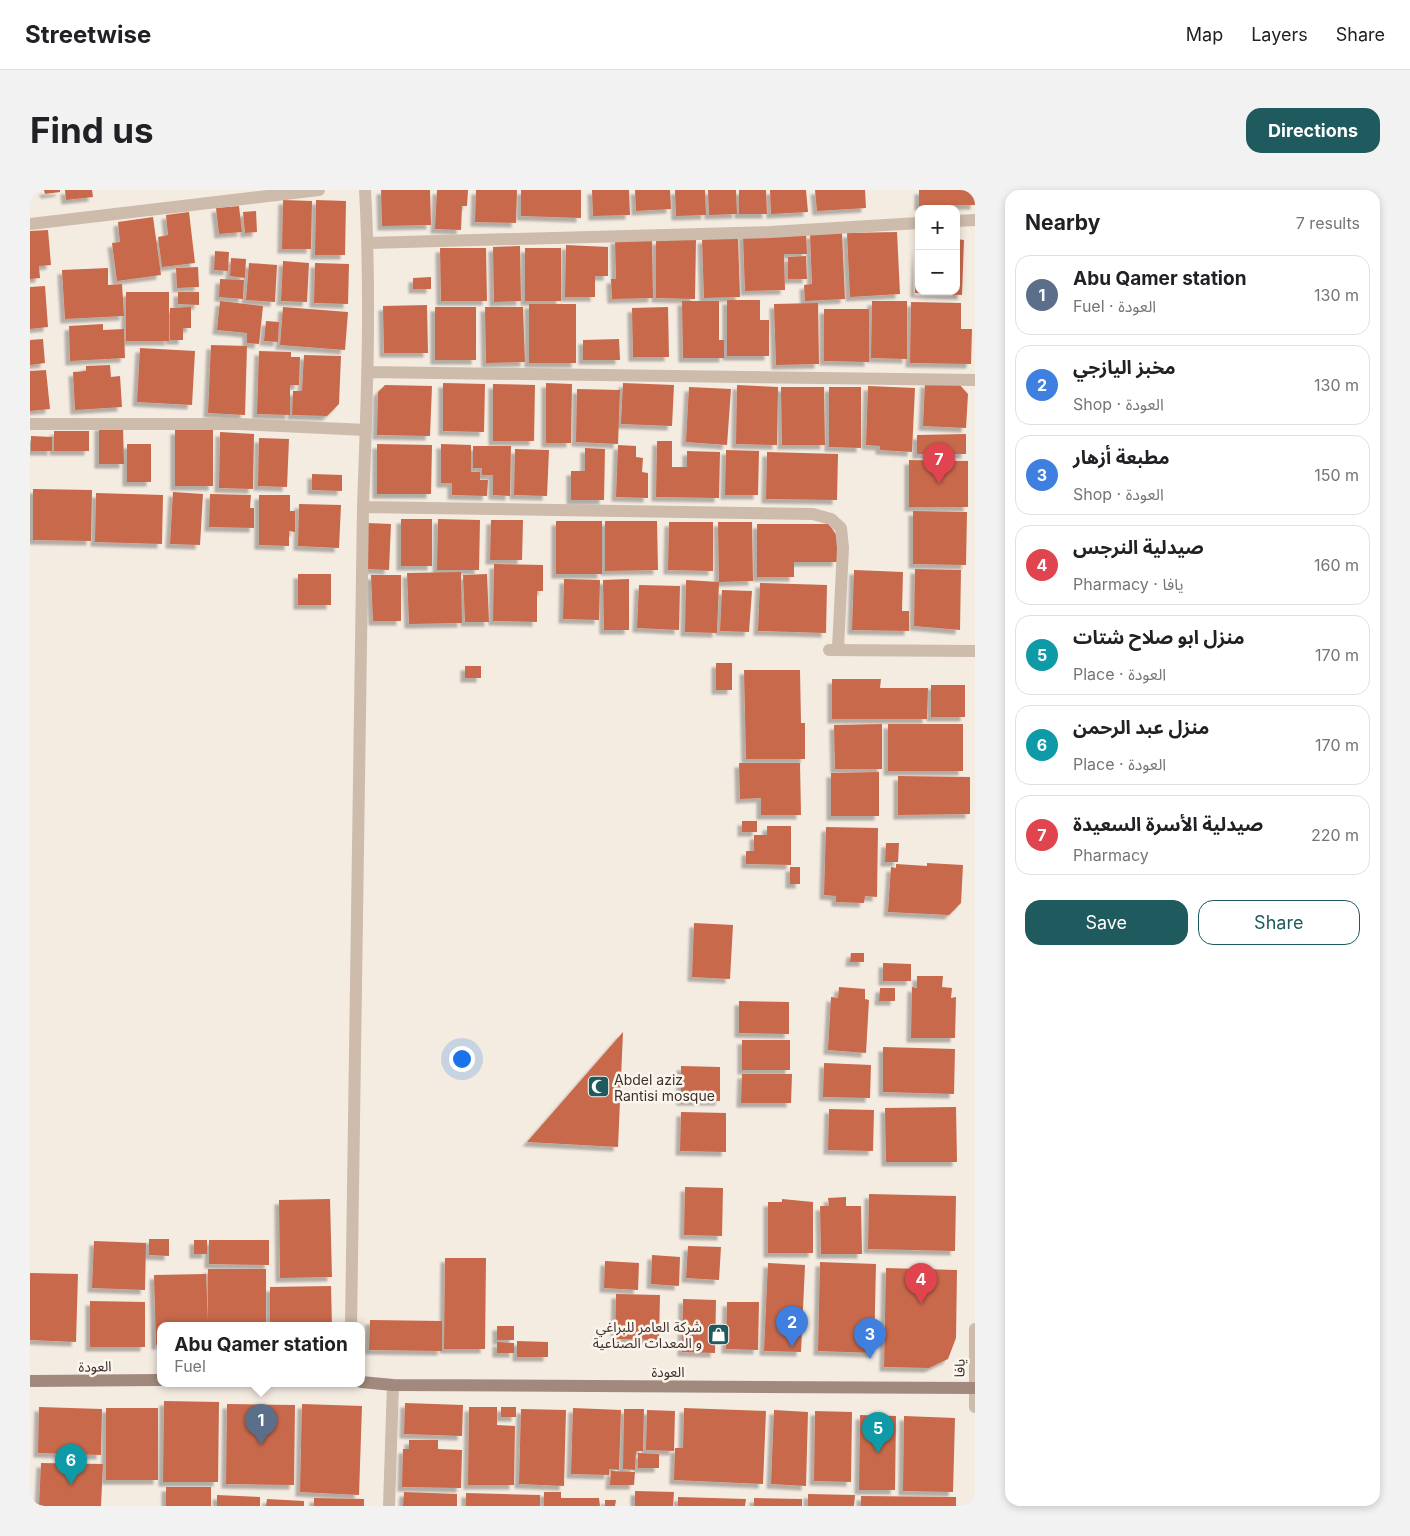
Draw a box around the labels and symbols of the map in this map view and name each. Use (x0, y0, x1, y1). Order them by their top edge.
pin: 7 (923, 443, 955, 484)
your location (449, 1046, 475, 1072)
place label: Abdel aziz Rantisi mosque (614, 1071, 715, 1104)
mosque icon: Abdel aziz Rantisi mosque (586, 1075, 610, 1099)
pin: 4 (905, 1263, 937, 1304)
pin: 2 (776, 1306, 808, 1347)
place label: شركة العامر للبراغي و المعدات الصناعية (593, 1318, 702, 1352)
pin: 3 (854, 1318, 886, 1359)
shop icon: شركة العامر للبراغي و المعدات الصناعية (706, 1322, 730, 1346)
street label: العودة (78, 1357, 112, 1376)
street label: يافا (950, 1359, 968, 1377)
street label: العودة (651, 1363, 685, 1381)
pin: 1 (245, 1404, 277, 1445)
pin: 5 (862, 1412, 894, 1453)
pin: 6 (55, 1444, 87, 1485)

